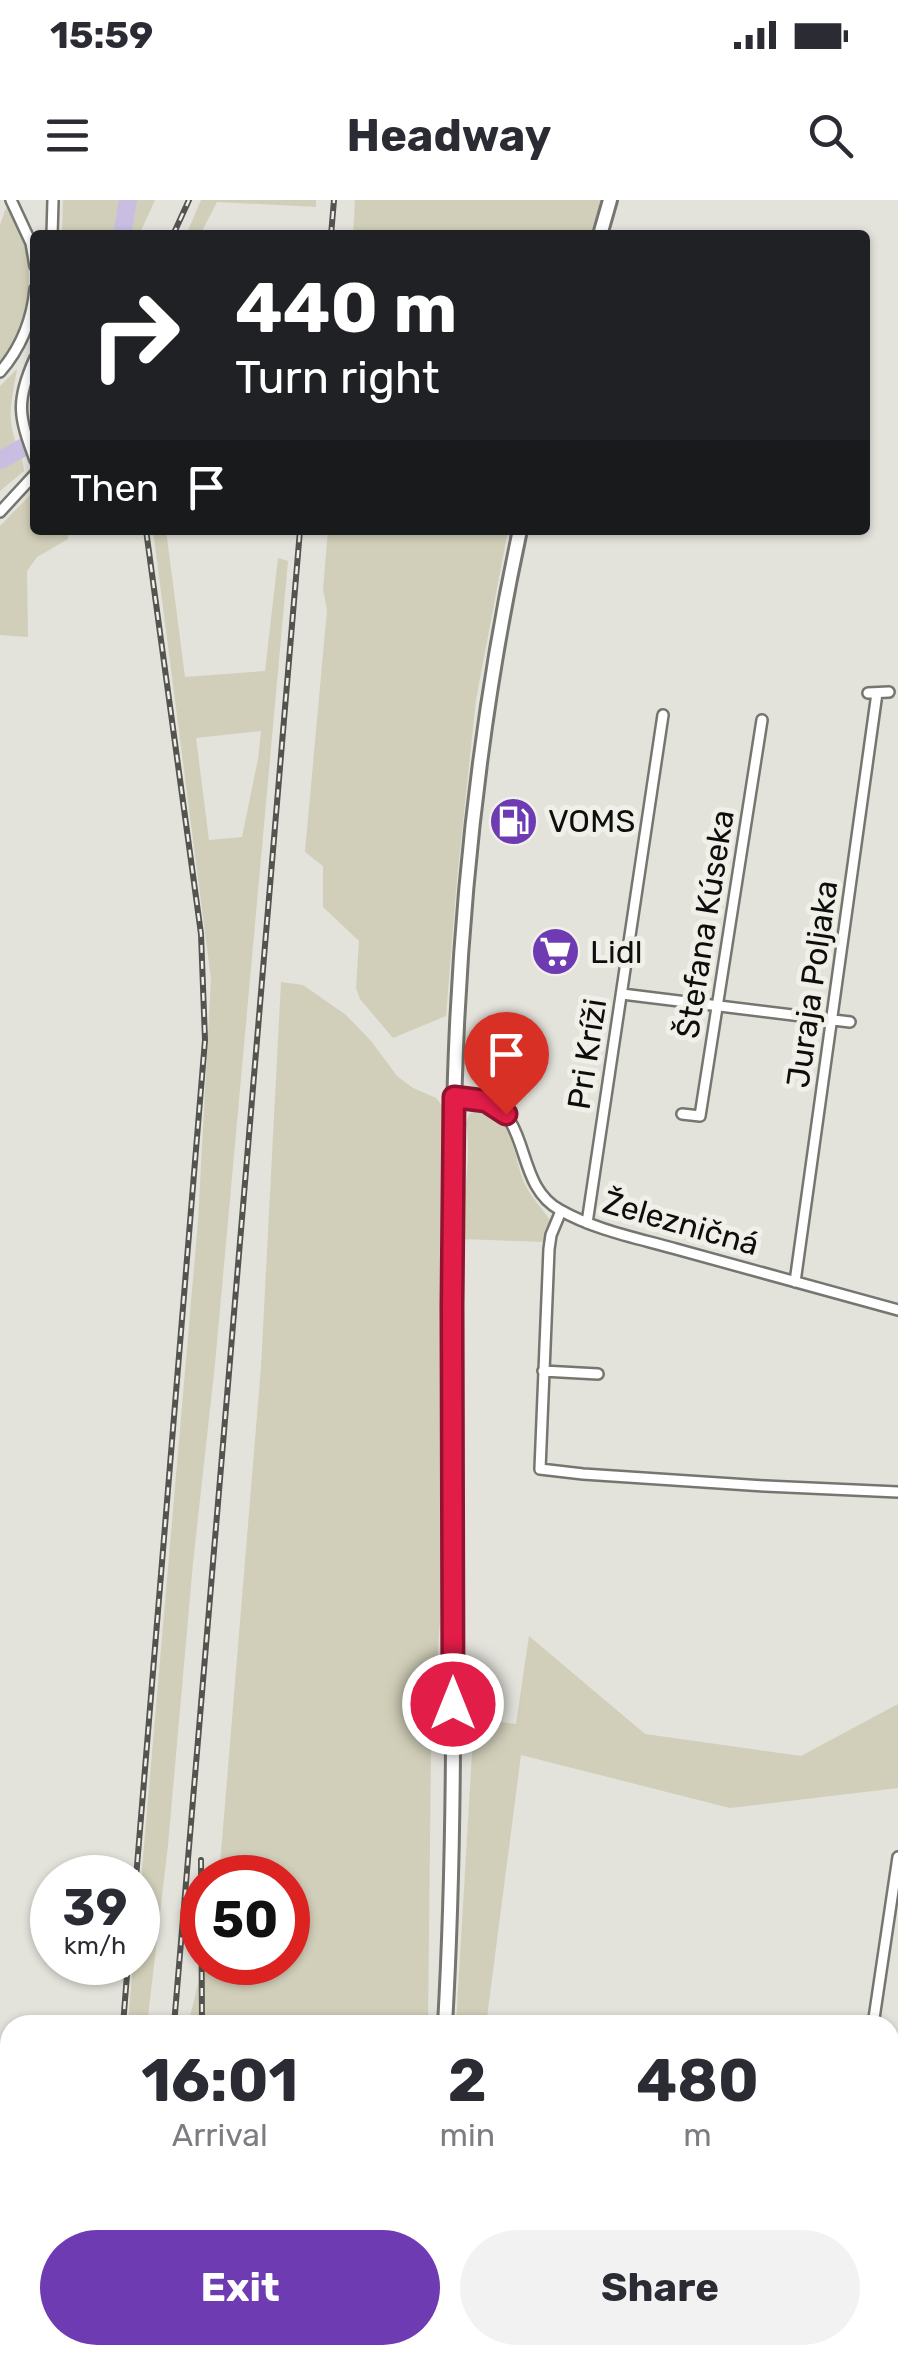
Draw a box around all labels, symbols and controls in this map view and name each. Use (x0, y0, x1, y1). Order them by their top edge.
text: 15:59 (50, 12, 153, 58)
icon: menu (40, 108, 95, 163)
icon: search (803, 108, 858, 163)
text: Headway (347, 109, 551, 162)
text: 440 m (235, 267, 457, 350)
icon: right (70, 270, 200, 400)
text: Turn right (235, 351, 439, 404)
icon: arrive (179, 460, 234, 515)
text: Then (70, 465, 159, 511)
fuel station icon: VOMS (487, 795, 539, 847)
place label: VOMS (548, 802, 635, 840)
street label: Štefana Kúseka (668, 807, 742, 1041)
street label: Juraja Poljaka (779, 878, 845, 1090)
supermarket icon: Lidl (529, 926, 581, 978)
place label: Lidl (590, 933, 643, 971)
street label: Pri Kríži (560, 996, 614, 1112)
pin (464, 1012, 549, 1115)
icon: arrive (479, 1027, 534, 1082)
street label: Železničná (599, 1183, 763, 1263)
position arrow (401, 1652, 505, 1756)
speed limit sign: 50 (180, 1855, 310, 1985)
text: 39 (63, 1878, 128, 1938)
text: km/h (64, 1931, 126, 1960)
text: 16:01 (141, 2045, 298, 2116)
text: 2 (448, 2045, 487, 2116)
text: 480 (636, 2045, 759, 2116)
text: Arrival (172, 2116, 268, 2154)
text: min (440, 2116, 495, 2154)
text: m (683, 2116, 712, 2154)
button: Exit (40, 2230, 440, 2345)
button: Share (460, 2230, 860, 2345)

